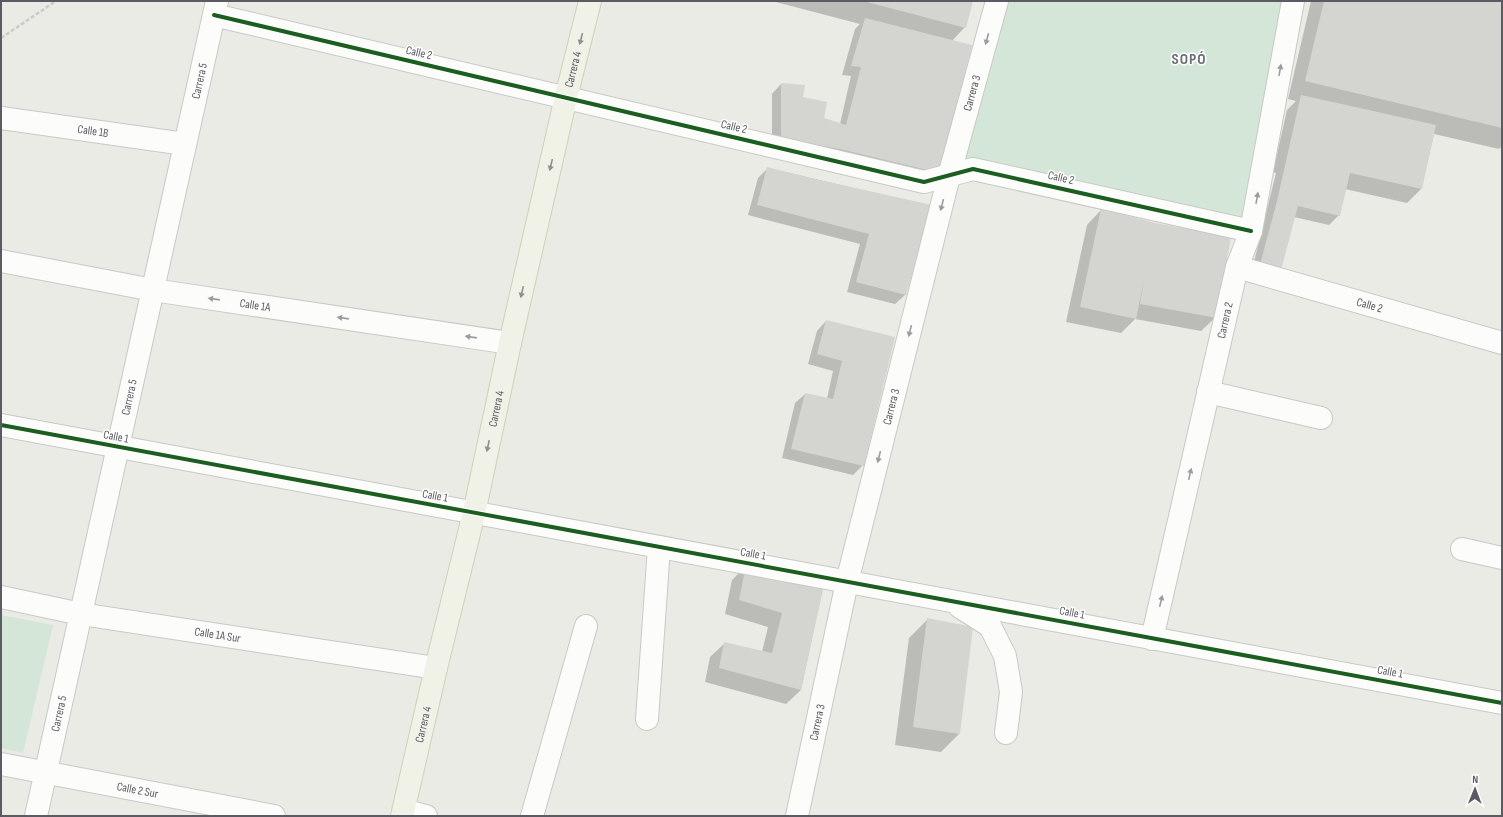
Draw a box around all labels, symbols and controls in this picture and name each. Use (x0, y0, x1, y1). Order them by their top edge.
one-way arrow (578, 33, 584, 45)
one-way arrow (984, 33, 990, 45)
street label: Calle 2 (404, 43, 434, 63)
street label: Carrera 4 (561, 50, 585, 89)
district label: SOPÓ (1171, 50, 1207, 69)
street label: Carrera 5 (188, 61, 211, 100)
one-way arrow (1277, 64, 1283, 76)
street label: Carrera 3 (960, 73, 984, 113)
street label: Calle 2 (719, 117, 749, 137)
street label: Calle 1B (77, 121, 110, 141)
one-way arrow (547, 159, 553, 171)
street label: Calle 2 (1046, 168, 1076, 188)
one-way arrow (1254, 192, 1260, 204)
one-way arrow (939, 199, 945, 211)
one-way arrow (518, 286, 524, 298)
street label: Calle 2 (1355, 294, 1384, 316)
street label: Calle 1A (239, 295, 272, 315)
one-way arrow (208, 296, 220, 302)
street label: Carrera 2 (1213, 301, 1236, 340)
one-way arrow (337, 315, 349, 321)
one-way arrow (907, 325, 913, 337)
one-way arrow (465, 334, 477, 340)
street label: Carrera 5 (118, 378, 140, 417)
street label: Carrera 3 (879, 387, 903, 426)
street label: Carrera 4 (485, 389, 507, 428)
street label: Calle 1 (102, 427, 131, 447)
one-way arrow (485, 440, 491, 453)
one-way arrow (875, 451, 881, 463)
one-way arrow (1187, 468, 1193, 480)
street label: Calle 1 (421, 486, 450, 506)
street label: Calle 1 (739, 544, 768, 564)
one-way arrow (1159, 594, 1165, 607)
street label: Calle 1 (1058, 603, 1087, 623)
street label: Calle 1A Sur (194, 624, 242, 646)
street label: Calle 1 (1376, 662, 1405, 682)
street label: Carrera 5 (47, 694, 70, 733)
street label: Carrera 3 (806, 703, 828, 742)
street label: Carrera 4 (412, 705, 434, 744)
north arrow (1455, 769, 1495, 809)
text: N (1472, 773, 1478, 786)
street label: Calle 2 Sur (116, 779, 160, 801)

